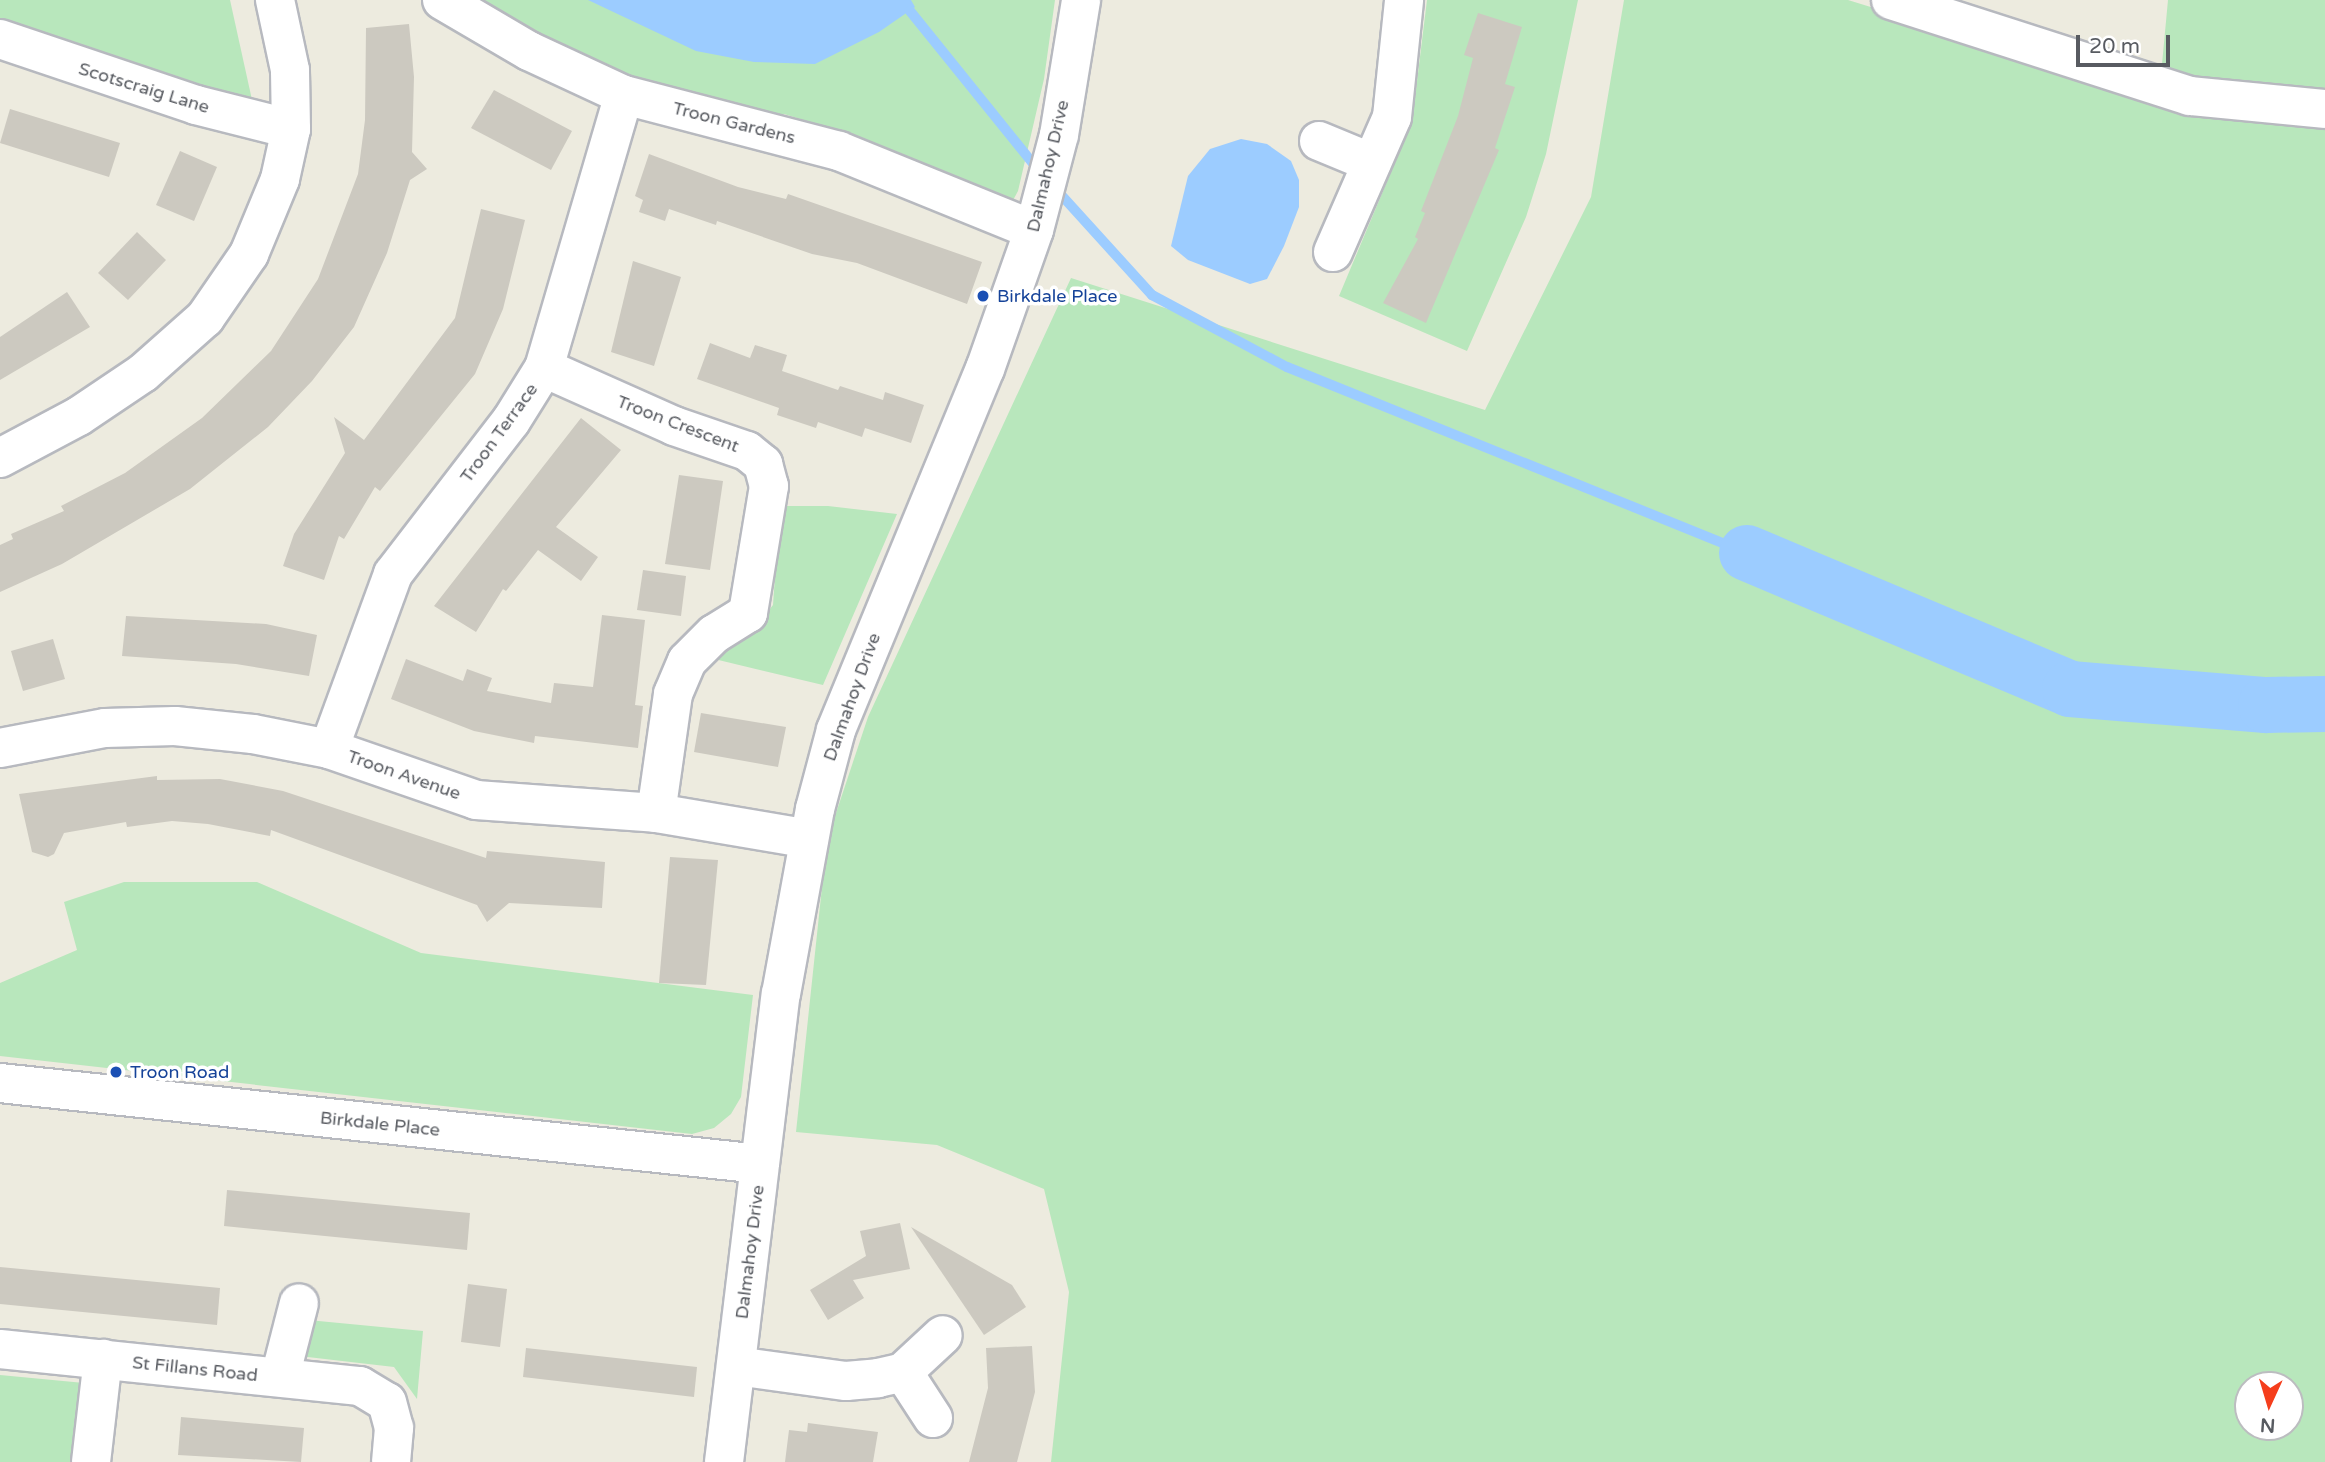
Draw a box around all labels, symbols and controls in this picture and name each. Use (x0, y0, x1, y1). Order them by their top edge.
scale bar (2080, 21, 2174, 65)
text: 20 m (2089, 34, 2140, 59)
street label: Scotscraig Lane (76, 58, 212, 118)
street label: Troon Gardens (670, 97, 798, 149)
street label: Dalmahoy Drive (1022, 98, 1074, 234)
place label: Birkdale Place (997, 285, 1117, 307)
marker: Birkdale Place (975, 288, 991, 304)
street label: Troon Terrace (456, 379, 542, 487)
street label: Troon Crescent (614, 391, 742, 457)
street label: Dalmahoy Drive (819, 630, 885, 764)
street label: Troon Avenue (344, 746, 464, 804)
place label: Troon Road (130, 1061, 229, 1083)
marker: Troon Road (108, 1064, 124, 1080)
street label: Birkdale Place (319, 1107, 441, 1141)
street label: Dalmahoy Drive (731, 1184, 769, 1320)
street label: St Fillans Road (131, 1352, 259, 1386)
north arrow (2234, 1371, 2304, 1441)
text: N (2259, 1413, 2276, 1436)

